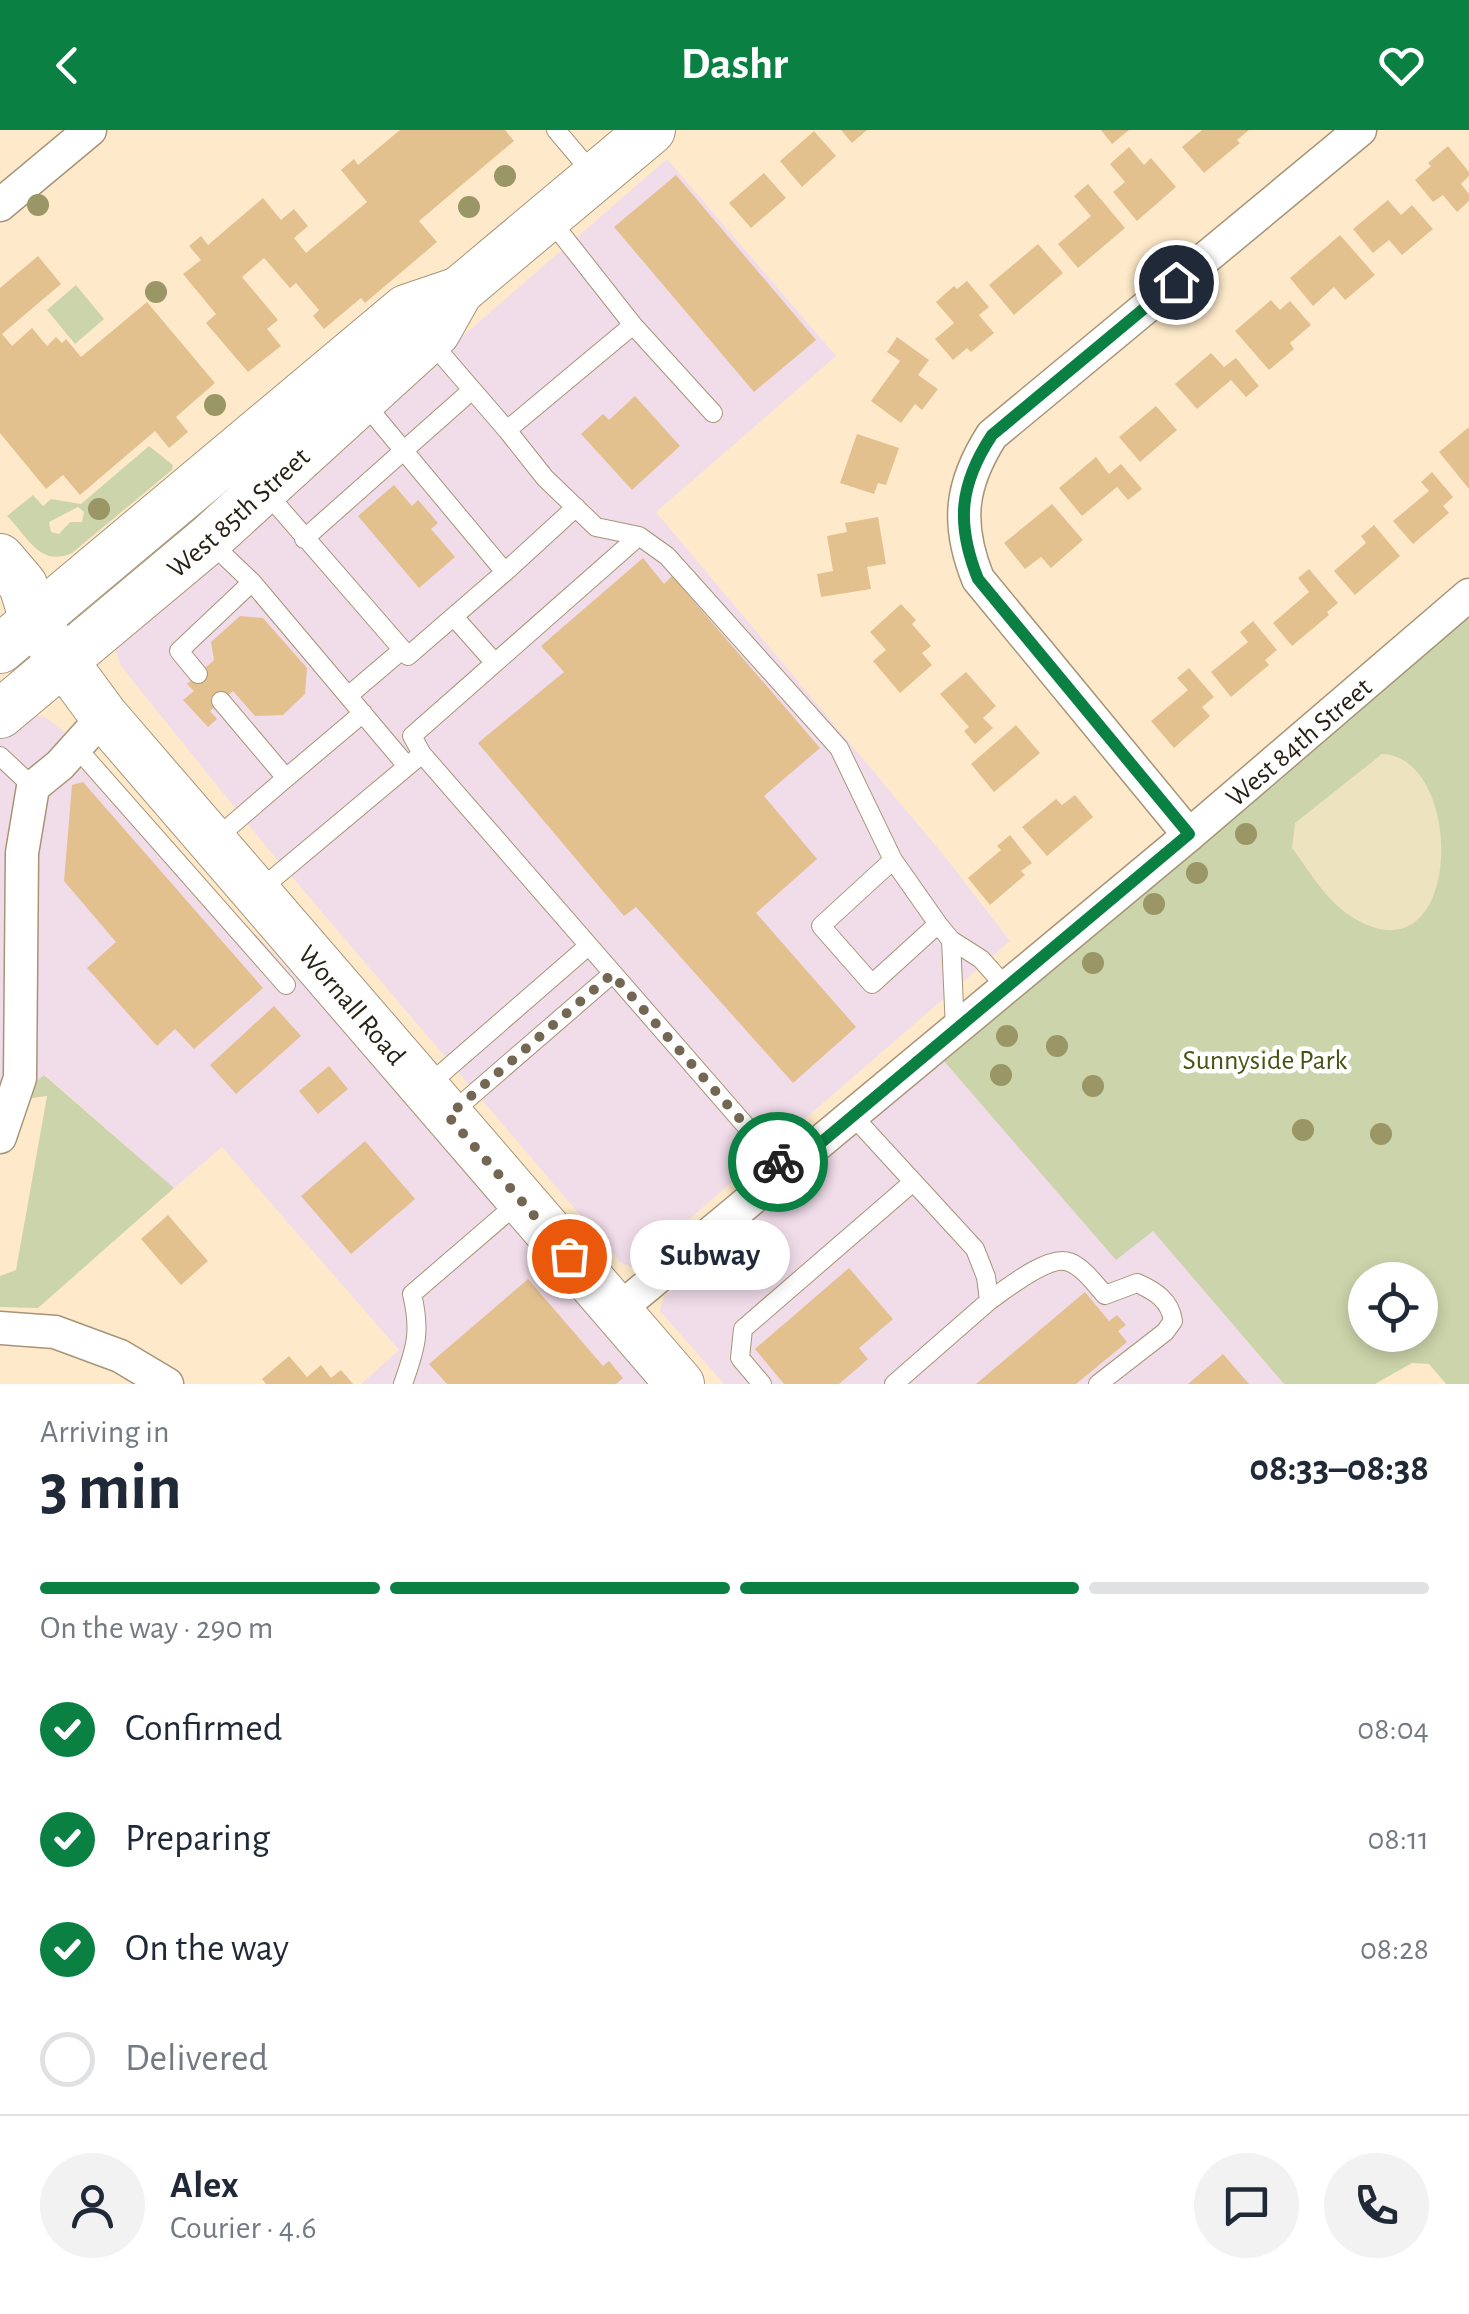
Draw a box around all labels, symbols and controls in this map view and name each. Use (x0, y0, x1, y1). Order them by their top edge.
icon: back (40, 38, 95, 93)
icon: heart (1374, 38, 1429, 93)
text: Dashr (681, 42, 788, 87)
pin (1134, 240, 1219, 325)
icon: home (1149, 255, 1204, 310)
street label: West 85th Street (163, 443, 315, 584)
street label: West 84th Street (1222, 673, 1378, 813)
street label: Wornall Road (292, 941, 410, 1071)
park label: Sunnyside Park (1183, 1047, 1348, 1075)
courier (728, 1112, 828, 1212)
icon: bike (751, 1135, 806, 1190)
pin (527, 1214, 612, 1299)
callout: Subway (629, 1221, 789, 1291)
icon: bag (542, 1229, 597, 1284)
text: Subway (660, 1239, 760, 1271)
map controls (1348, 1262, 1438, 1352)
button: locate (1348, 1262, 1438, 1352)
text: Arriving in (40, 1416, 169, 1448)
text: 08:33–08:38 (1249, 1450, 1429, 1488)
text: 3 min (40, 1456, 182, 1521)
text: On the way · 290 m (40, 1612, 273, 1644)
icon: check (40, 1702, 95, 1757)
text: Confirmed (125, 1710, 282, 1748)
text: 08:04 (1357, 1713, 1429, 1745)
icon: check (40, 1812, 95, 1867)
text: Preparing (125, 1820, 270, 1858)
text: 08:11 (1368, 1823, 1429, 1855)
icon: check (40, 1922, 95, 1977)
text: On the way (125, 1930, 289, 1968)
text: 08:28 (1360, 1933, 1429, 1965)
text: Delivered (125, 2040, 268, 2078)
button: person (40, 2153, 145, 2258)
button: chat (1194, 2153, 1299, 2258)
button: phone (1324, 2153, 1429, 2258)
text: Alex (170, 2167, 239, 2205)
text: Courier · 4.6 (170, 2212, 317, 2244)

